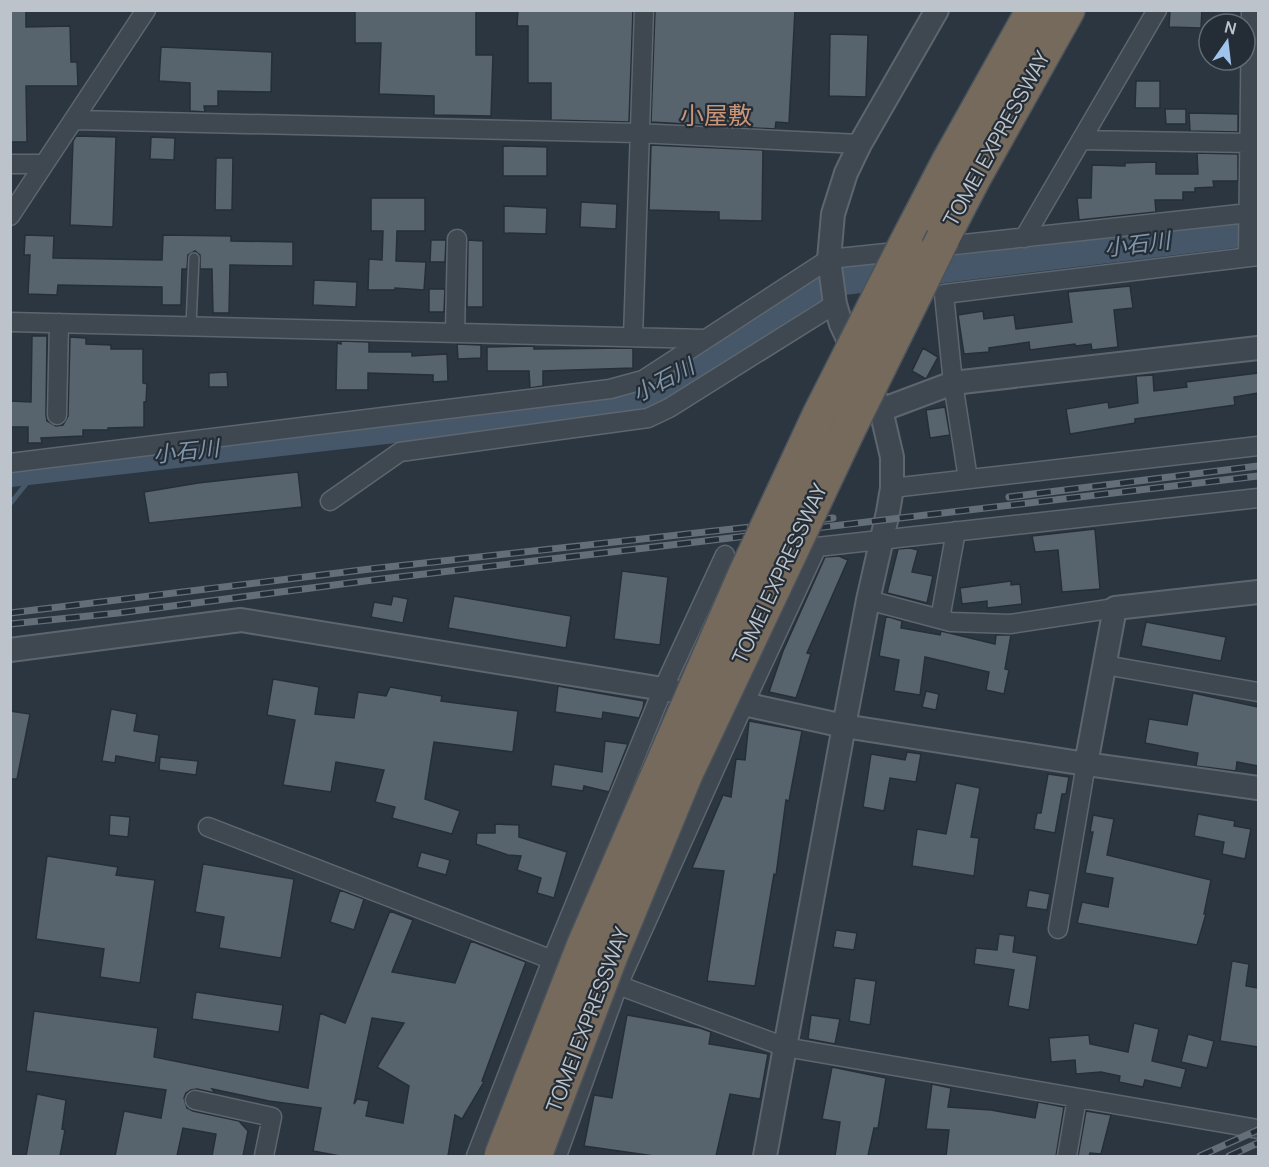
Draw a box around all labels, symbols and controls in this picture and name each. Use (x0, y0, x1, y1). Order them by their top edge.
north arrow (1197, 12, 1257, 72)
text: N (1222, 15, 1239, 40)
street label: TOMEI EXPRESSWAY (936, 46, 1056, 231)
district label: 小屋敷 (680, 98, 752, 131)
water label: 小石川 (1102, 225, 1174, 263)
water label: 小石川 (627, 350, 701, 409)
water label: 小石川 (152, 432, 222, 469)
street label: TOMEI EXPRESSWAY (725, 478, 833, 668)
street label: TOMEI EXPRESSWAY (539, 923, 635, 1116)

